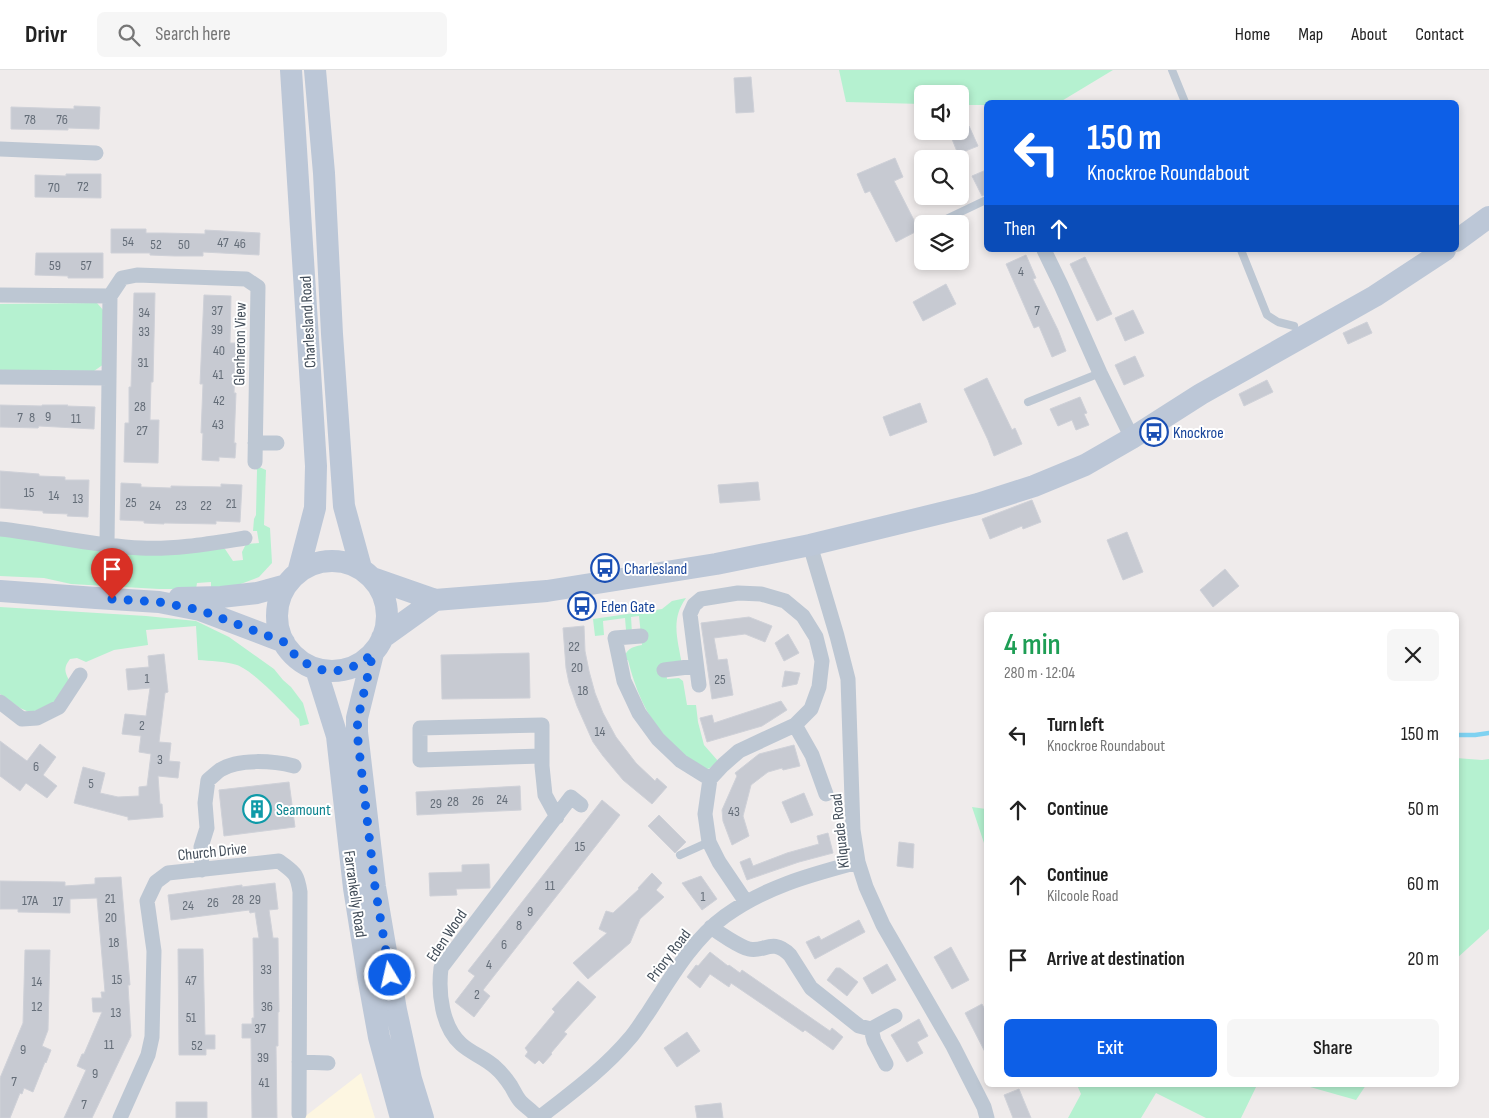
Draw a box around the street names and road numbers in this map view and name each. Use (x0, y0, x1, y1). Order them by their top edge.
street label: Charlesland Road (297, 275, 320, 369)
street label: Glenheron View (230, 302, 251, 386)
street label: Kilquade Road (827, 793, 854, 869)
street label: Church Drive (177, 839, 248, 866)
street label: Farrankelly Road (339, 850, 370, 939)
street label: Eden Wood (423, 906, 472, 966)
street label: Priory Road (643, 926, 695, 986)

